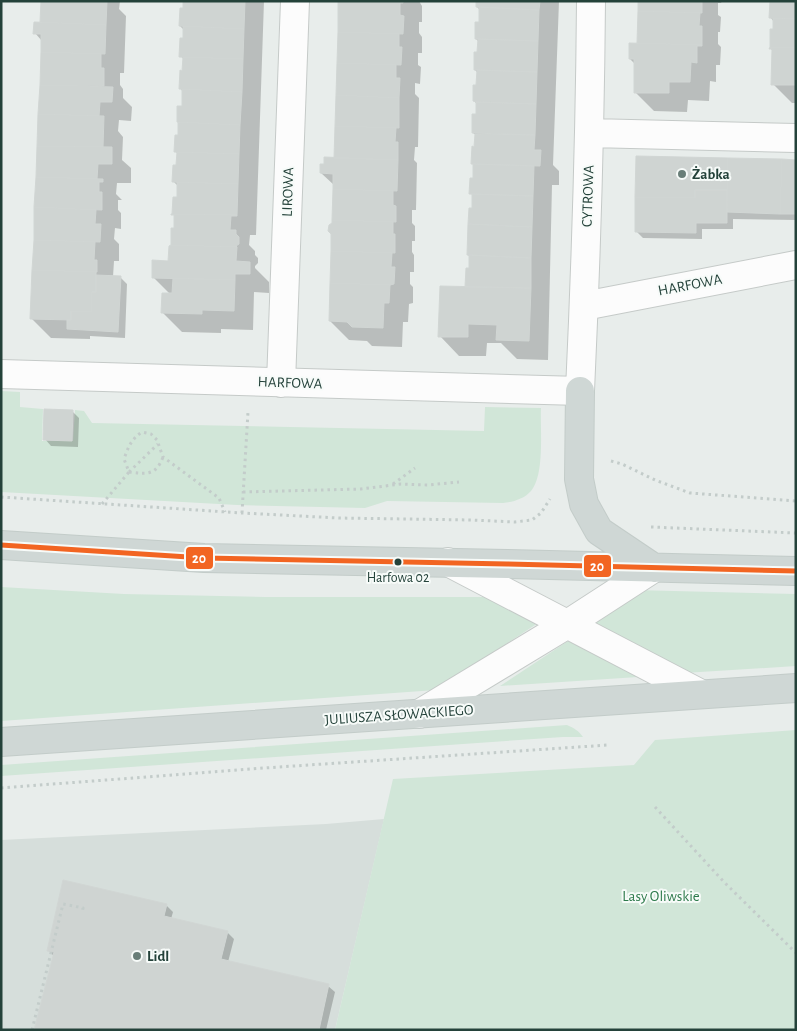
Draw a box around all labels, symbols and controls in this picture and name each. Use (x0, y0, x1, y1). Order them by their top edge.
street label: CYTROWA (579, 164, 597, 227)
place label: Żabka (692, 166, 730, 182)
street label: LIROWA (280, 167, 296, 217)
marker: Żabka (676, 168, 688, 180)
street label: HARFOWA (657, 271, 724, 299)
street label: HARFOWA (257, 374, 323, 392)
line badge: 20 (185, 546, 214, 570)
text: 20 (192, 552, 206, 566)
line badge: 20 (583, 554, 612, 578)
marker: Harfowa 02 (393, 557, 403, 567)
text: 20 (590, 560, 604, 574)
place label: Harfowa 02 (367, 571, 429, 585)
street label: JULIUSZA SŁOWACKIEGO (324, 702, 474, 728)
park label: Lasy Oliwskie (622, 889, 700, 904)
place label: Lidl (147, 949, 169, 964)
marker: Lidl (131, 950, 143, 962)

